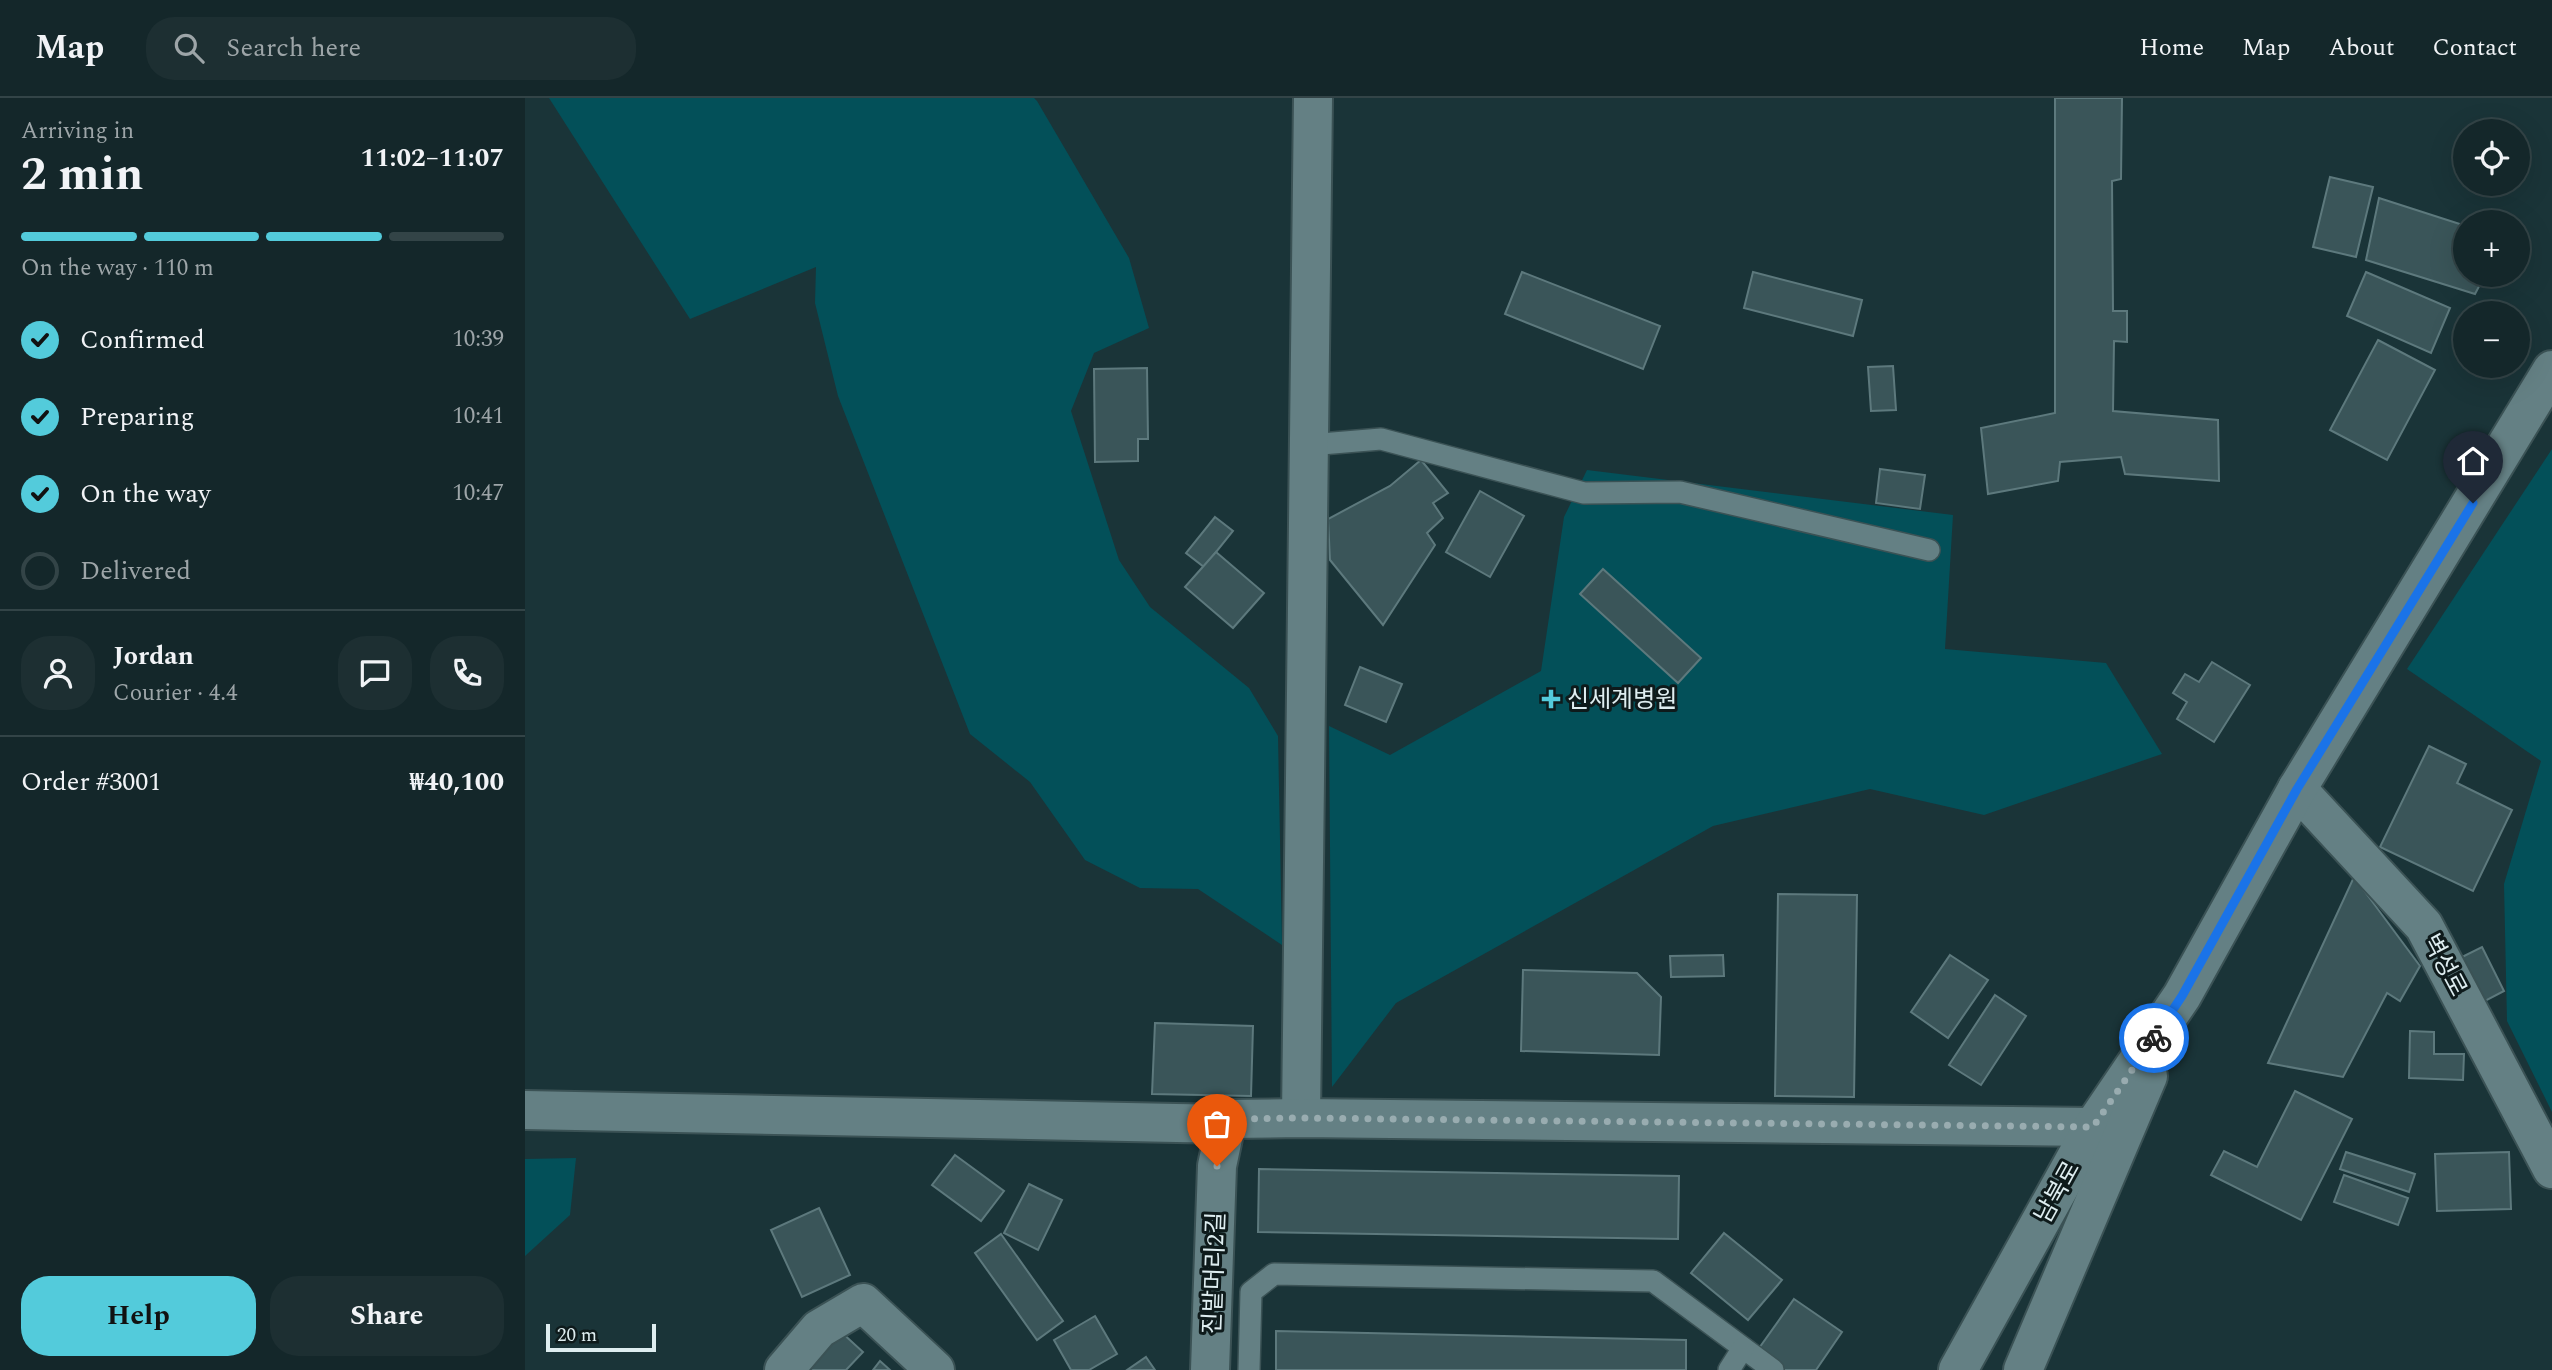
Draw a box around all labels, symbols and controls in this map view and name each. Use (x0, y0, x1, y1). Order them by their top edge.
search box (146, 17, 636, 80)
text: Map (35, 23, 104, 73)
text: Search here (226, 28, 361, 68)
icon: search (170, 29, 208, 67)
text: Home (2139, 30, 2204, 66)
text: Map (2242, 30, 2290, 66)
text: About (2328, 30, 2394, 66)
text: Contact (2432, 30, 2517, 66)
text: Arriving in (21, 114, 134, 149)
map controls (2453, 119, 2530, 378)
button: locate (2453, 119, 2530, 196)
text: 11:02–11:07 (360, 138, 504, 178)
text: 2 min (21, 140, 143, 210)
button: + (2453, 210, 2530, 287)
text: On the way · 110 m (21, 251, 214, 286)
button: − (2453, 301, 2530, 378)
text: Confirmed (80, 320, 205, 360)
icon: check (21, 321, 59, 359)
text: 10:39 (452, 322, 504, 357)
text: Preparing (80, 397, 194, 437)
icon: check (21, 398, 59, 436)
text: 10:41 (452, 399, 504, 434)
pin (2443, 431, 2503, 503)
icon: home (2454, 442, 2492, 480)
text: On the way (80, 474, 211, 514)
icon: check (21, 475, 59, 513)
text: 10:47 (452, 476, 504, 511)
text: Delivered (80, 551, 191, 591)
button: person (21, 636, 95, 710)
text: Jordan (113, 636, 194, 676)
button: chat (338, 636, 412, 710)
button: phone (430, 636, 504, 710)
text: Courier · 4.4 (113, 676, 238, 711)
place label: 신세계병원 (1567, 682, 1677, 718)
marker: 신세계병원 (1541, 689, 1561, 709)
text: Order #3001 (21, 762, 161, 802)
text: ₩40,100 (410, 762, 504, 802)
street label: 벽성로 (2413, 928, 2476, 1003)
courier (2119, 1003, 2189, 1073)
icon: bike (2135, 1019, 2173, 1057)
pin (1187, 1094, 1247, 1166)
icon: bag (1198, 1105, 1236, 1143)
street label: 남북로 (2026, 1155, 2090, 1230)
street label: 진밭머리2길 (1195, 1211, 1235, 1335)
button: Help (21, 1276, 256, 1356)
button: Share (270, 1276, 504, 1356)
scale bar (546, 1321, 656, 1353)
text: 20 m (557, 1321, 597, 1350)

